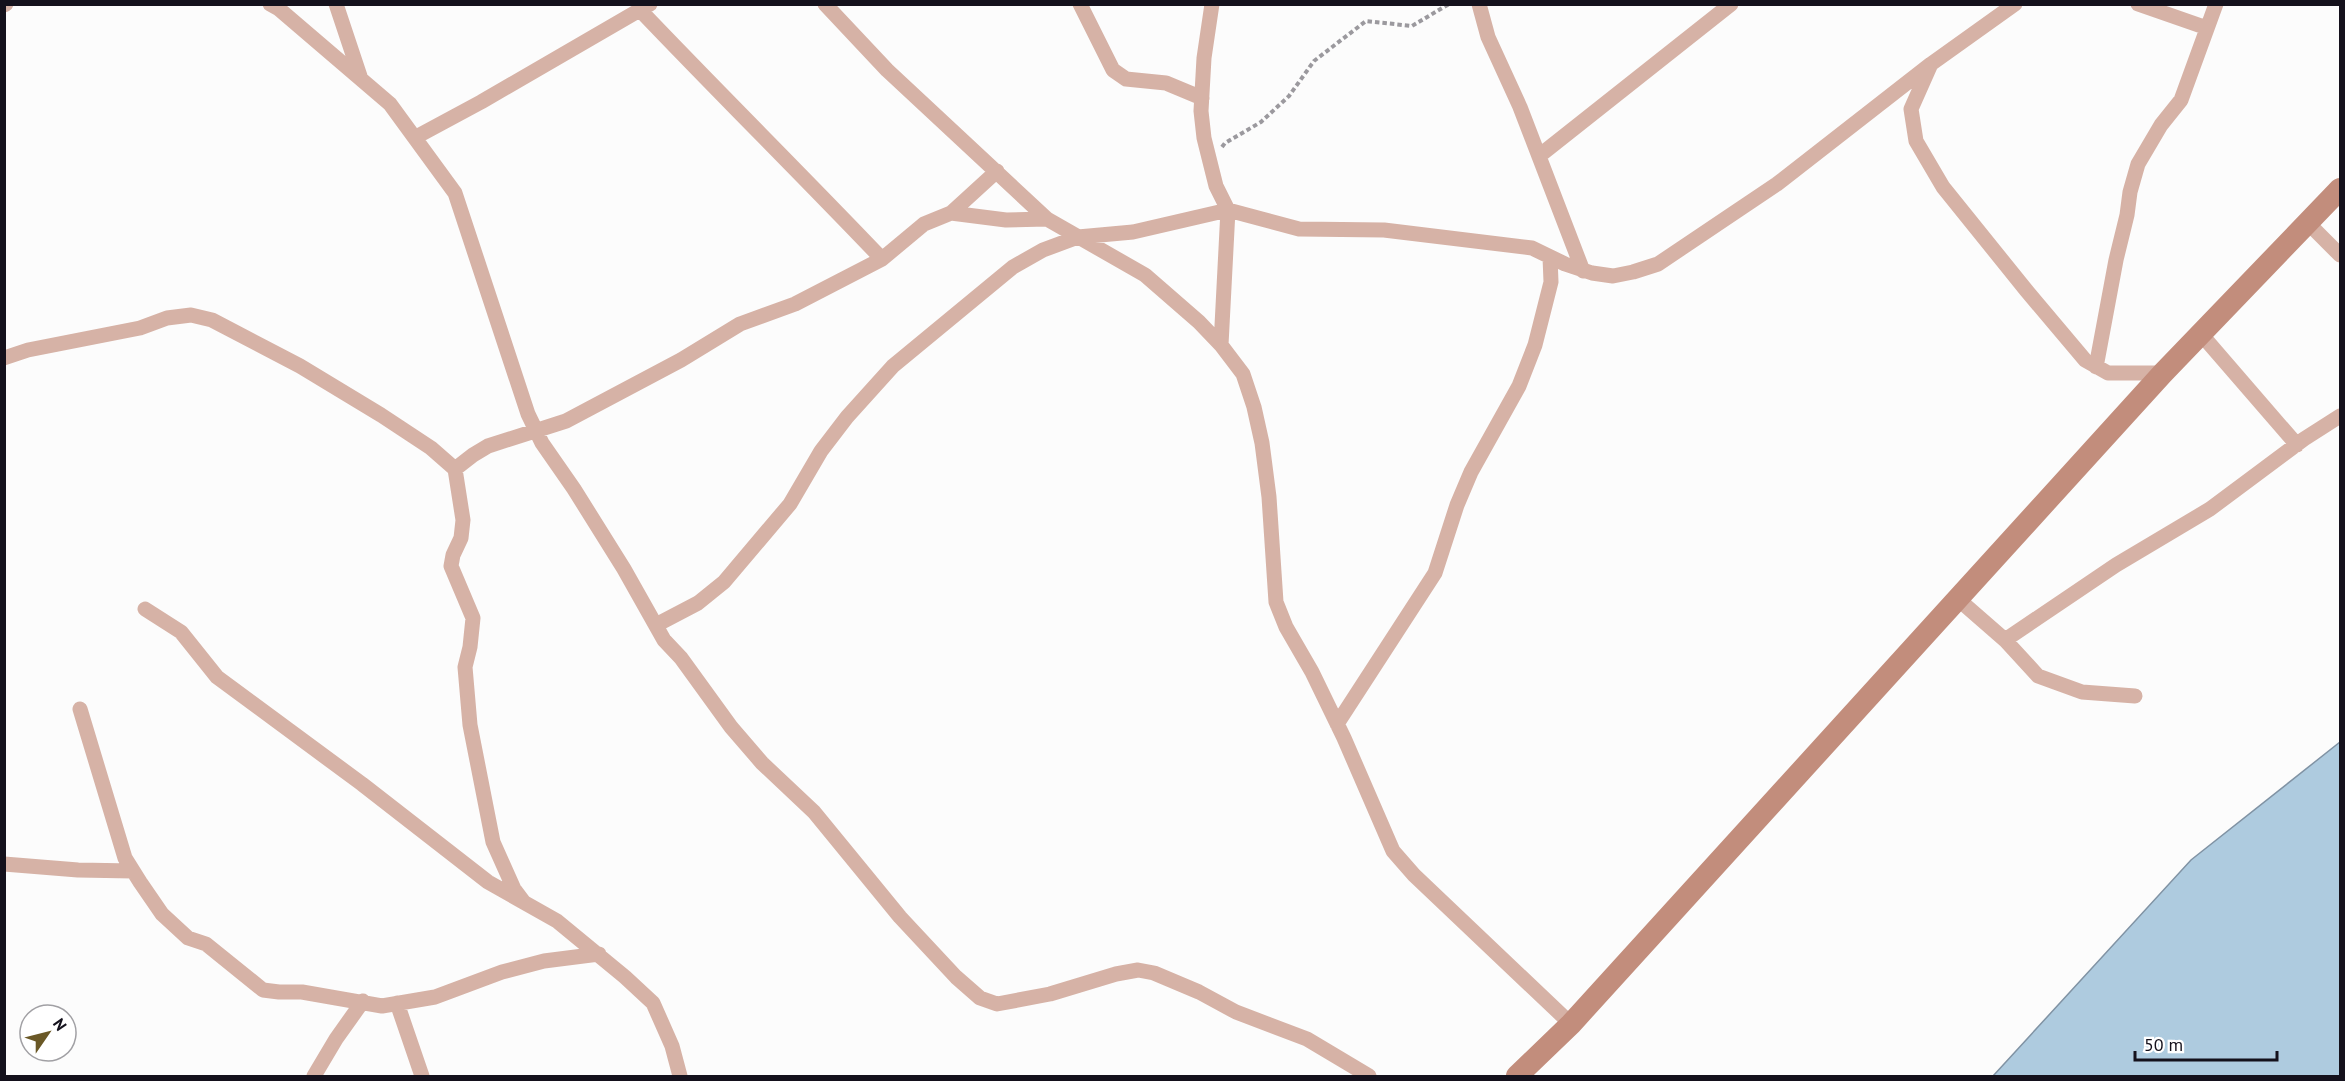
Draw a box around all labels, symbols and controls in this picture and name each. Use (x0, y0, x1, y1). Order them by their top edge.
north arrow (18, 1003, 78, 1063)
text: N (49, 1014, 71, 1034)
scale bar (2135, 1024, 2278, 1062)
text: 50 m (2144, 1033, 2183, 1056)

